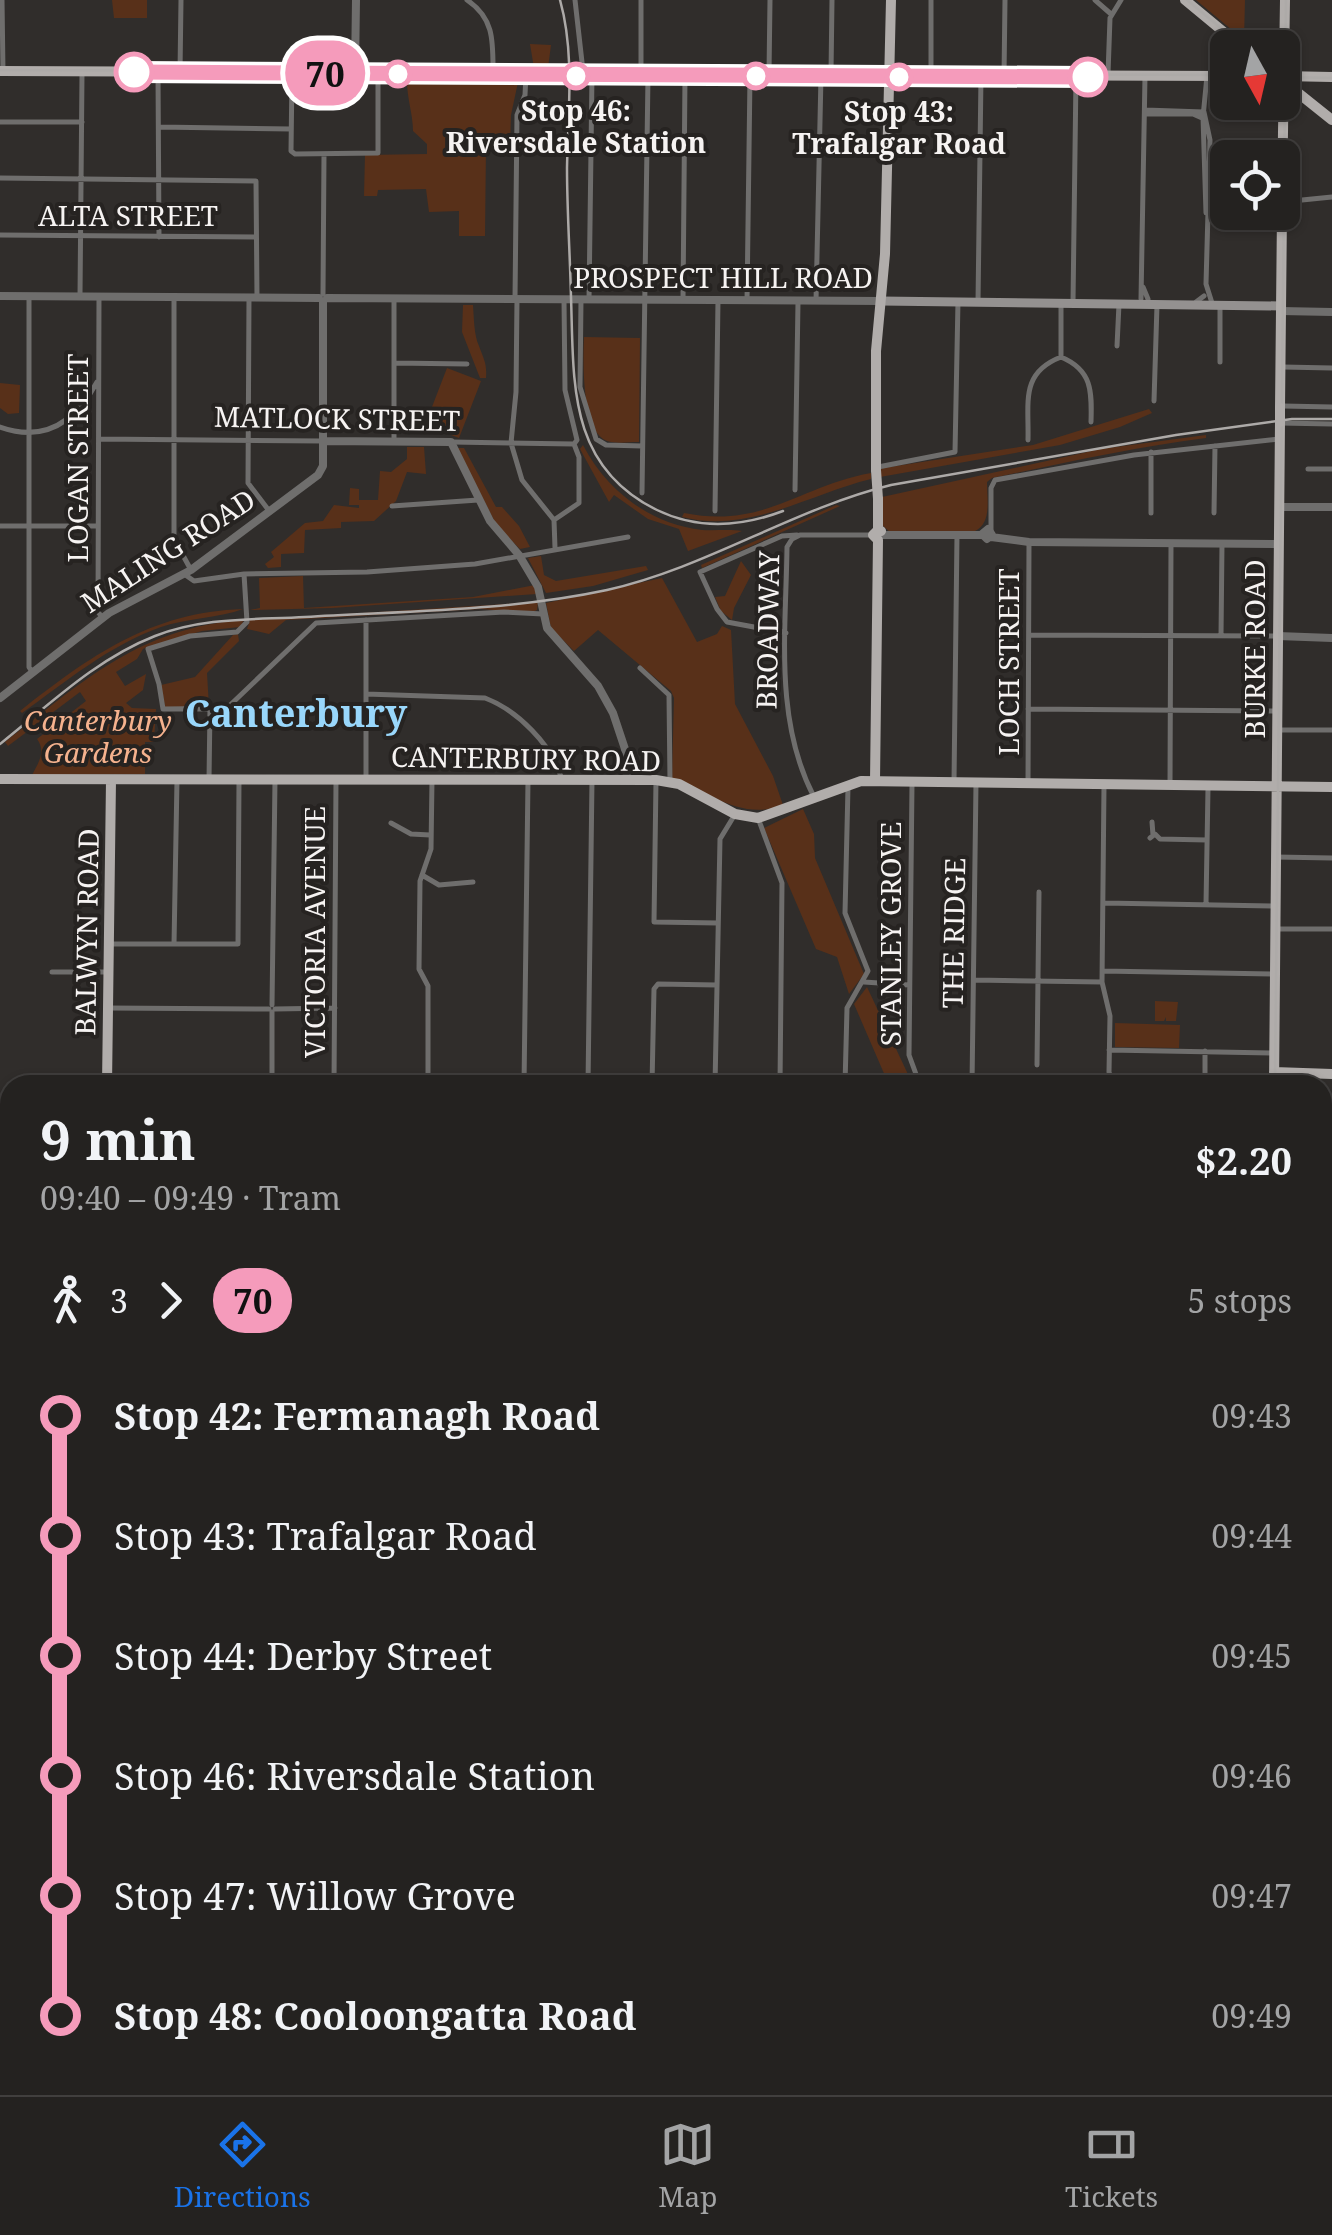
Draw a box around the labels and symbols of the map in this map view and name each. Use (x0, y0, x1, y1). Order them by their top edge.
north arrow (1210, 30, 1300, 120)
line badge: 70 (280, 40, 370, 106)
unlabelled marker (115, 53, 153, 91)
unlabelled marker (1069, 58, 1107, 96)
unlabelled marker (385, 61, 411, 87)
marker: Stop 46: Riversdale Station (563, 63, 589, 89)
unlabelled marker (743, 63, 769, 89)
marker: Stop 43: Trafalgar Road (886, 64, 912, 90)
place label: Stop 46: Riversdale Station (446, 91, 706, 161)
place label: Stop 43: Trafalgar Road (792, 92, 1006, 162)
street label: ALTA STREET (38, 196, 218, 234)
street label: PROSPECT HILL ROAD (573, 258, 873, 296)
street label: LOGAN STREET (58, 354, 96, 562)
street label: MATLOCK STREET (214, 397, 460, 439)
street label: MALING ROAD (73, 480, 262, 621)
street label: BROADWAY (747, 550, 787, 710)
street label: BURKE ROAD (1235, 559, 1273, 739)
street label: LOCH STREET (989, 568, 1027, 756)
district label: Canterbury (185, 686, 407, 738)
park label: Canterbury Gardens (24, 701, 172, 771)
street label: CANTERBURY ROAD (391, 737, 661, 779)
street label: VICTORIA AVENUE (295, 806, 333, 1058)
street label: STANLEY GROVE (871, 822, 909, 1046)
street label: BALWYN ROAD (65, 828, 107, 1036)
street label: THE RIDGE (933, 857, 973, 1009)

